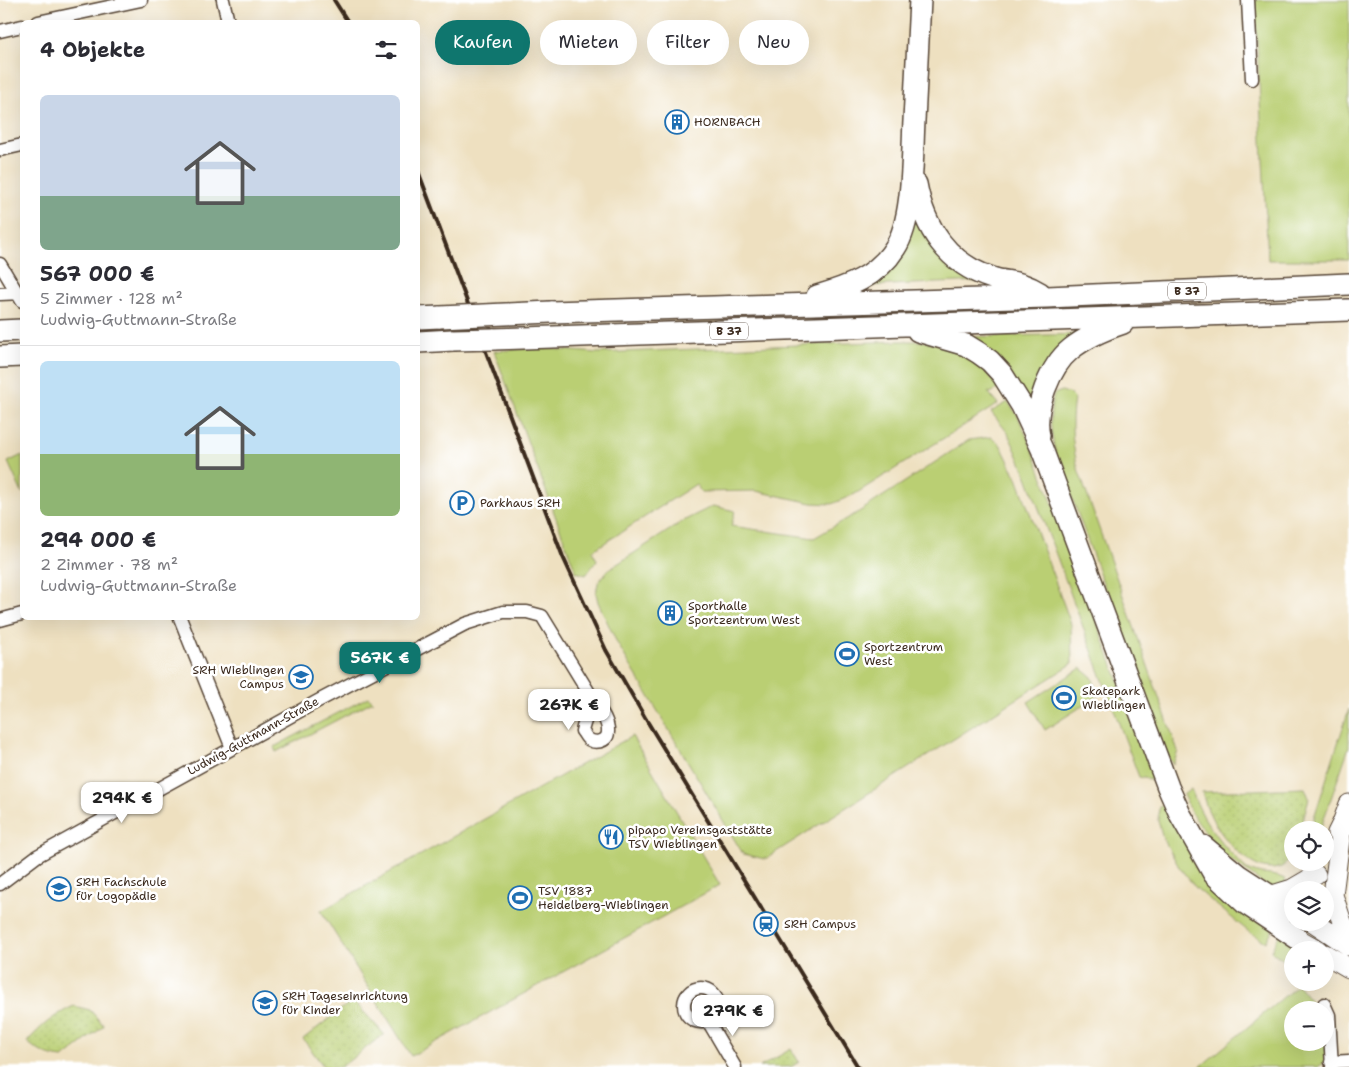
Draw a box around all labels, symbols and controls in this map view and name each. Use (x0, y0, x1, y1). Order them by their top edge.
chip: Kaufen (435, 20, 530, 65)
chip: Mieten (540, 20, 637, 65)
chip: Filter (647, 20, 729, 65)
chip: Neu (739, 20, 809, 65)
text: 4 Objekte (40, 36, 145, 64)
icon: filters (372, 36, 400, 64)
building icon: HORNBACH (664, 109, 690, 135)
place label: HORNBACH (694, 114, 761, 130)
icon: home (175, 128, 265, 218)
text: 567 000 € (40, 260, 154, 288)
road number: B 37 (1168, 282, 1206, 300)
text: 5 Zimmer · 128 m² (40, 288, 183, 309)
text: Ludwig-Guttmann-Straße (40, 309, 237, 330)
road number: B 37 (710, 322, 748, 340)
icon: home (175, 393, 265, 483)
parking icon: Parkhaus SRH (449, 490, 475, 516)
place label: Parkhaus SRH (480, 495, 561, 511)
text: 294 000 € (40, 526, 156, 554)
text: 2 Zimmer · 78 m² (40, 554, 178, 575)
text: Ludwig-Guttmann-Straße (40, 575, 237, 596)
place label: Sporthalle Sportzentrum West (688, 598, 800, 628)
building icon: Sporthalle Sportzentrum West (657, 600, 683, 626)
place label: Sportzentrum West (864, 639, 943, 669)
sports icon: Sportzentrum West (834, 641, 860, 667)
pin: 567K € (339, 642, 421, 684)
text: 567K € (350, 647, 410, 668)
place label: SRH Wieblingen Campus (192, 662, 284, 692)
school or university icon: SRH Wieblingen Campus (288, 664, 314, 690)
place label: Skatepark Wieblingen (1082, 683, 1146, 713)
sports icon: Skatepark Wieblingen (1051, 685, 1077, 711)
pin: 267K € (528, 688, 610, 731)
street label: Ludwig-Guttmann-Straße (184, 693, 322, 779)
text: 267K € (539, 694, 599, 715)
pin: 294K € (81, 782, 163, 824)
text: 294K € (92, 787, 152, 808)
map controls (1284, 821, 1334, 1051)
button: locate (1284, 821, 1334, 871)
place label: pipapo Vereinsgaststätte TSV Wieblingen (628, 822, 772, 852)
restaurant icon: pipapo Vereinsgaststätte TSV Wieblingen (598, 824, 624, 850)
place label: SRH Fachschule für Logopädie (76, 874, 167, 904)
school or university icon: SRH Fachschule für Logopädie (46, 876, 72, 902)
button: layers (1284, 881, 1334, 931)
place label: TSV 1887 Heidelberg-Wieblingen (538, 883, 669, 913)
sports icon: TSV 1887 Heidelberg-Wieblingen (507, 885, 533, 911)
station icon: SRH Campus (753, 911, 779, 937)
place label: SRH Campus (784, 916, 856, 932)
button: + (1284, 941, 1334, 991)
place label: SRH Tageseinrichtung für Kinder (282, 988, 408, 1018)
school or university icon: SRH Tageseinrichtung für Kinder (252, 990, 278, 1016)
pin: 279K € (692, 994, 774, 1037)
text: 279K € (703, 1000, 763, 1021)
button: − (1284, 1001, 1334, 1051)

